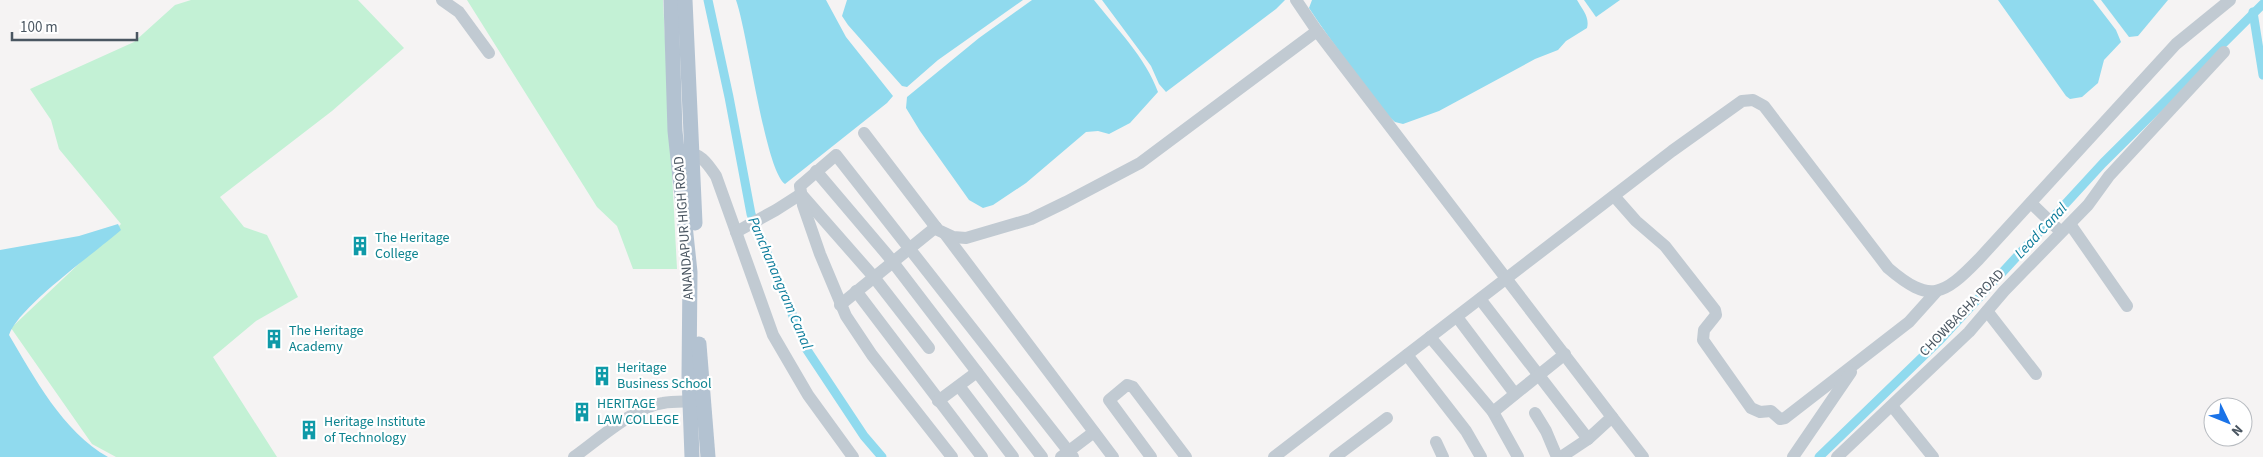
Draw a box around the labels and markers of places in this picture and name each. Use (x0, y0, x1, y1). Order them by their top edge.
place label: The Heritage College (375, 228, 450, 264)
building icon: The Heritage College (349, 235, 371, 257)
place label: The Heritage Academy (289, 321, 364, 357)
building icon: The Heritage Academy (263, 328, 285, 350)
place label: Heritage Business School (617, 358, 712, 394)
building icon: Heritage Business School (591, 365, 613, 387)
place label: HERITAGE LAW COLLEGE (597, 394, 679, 430)
building icon: HERITAGE LAW COLLEGE (571, 401, 593, 423)
place label: Heritage Institute of Technology (324, 412, 425, 448)
building icon: Heritage Institute of Technology (298, 419, 320, 441)

